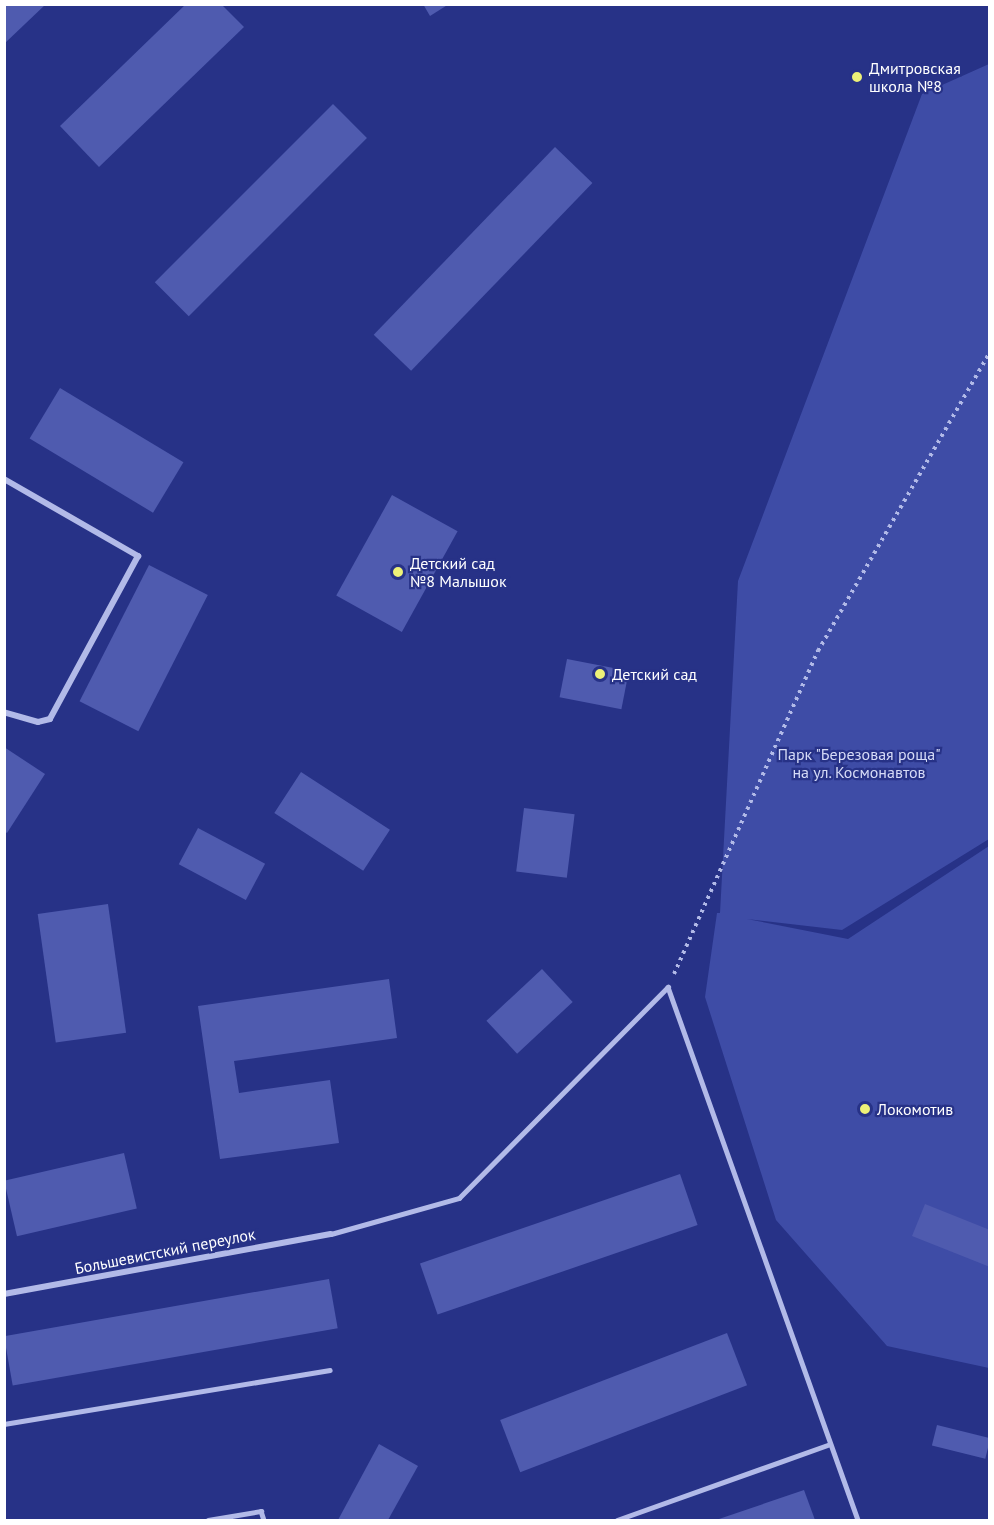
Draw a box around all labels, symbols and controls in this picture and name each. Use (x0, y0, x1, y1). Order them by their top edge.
place label: Дмитровская школа №8 (869, 58, 961, 96)
marker: Дмитровская школа №8 (850, 70, 864, 84)
place label: Детский сад №8 Малышок (410, 553, 507, 591)
marker: Детский сад №8 Малышок (391, 565, 405, 579)
place label: Детский сад (612, 664, 697, 684)
marker: Детский сад (593, 667, 607, 681)
park label: Парк "Березовая роща" на ул. Космонавтов (777, 744, 941, 782)
place label: Локомотив (877, 1099, 953, 1119)
marker: Локомотив (858, 1102, 872, 1116)
street label: Большевистский переулок (73, 1224, 257, 1278)

